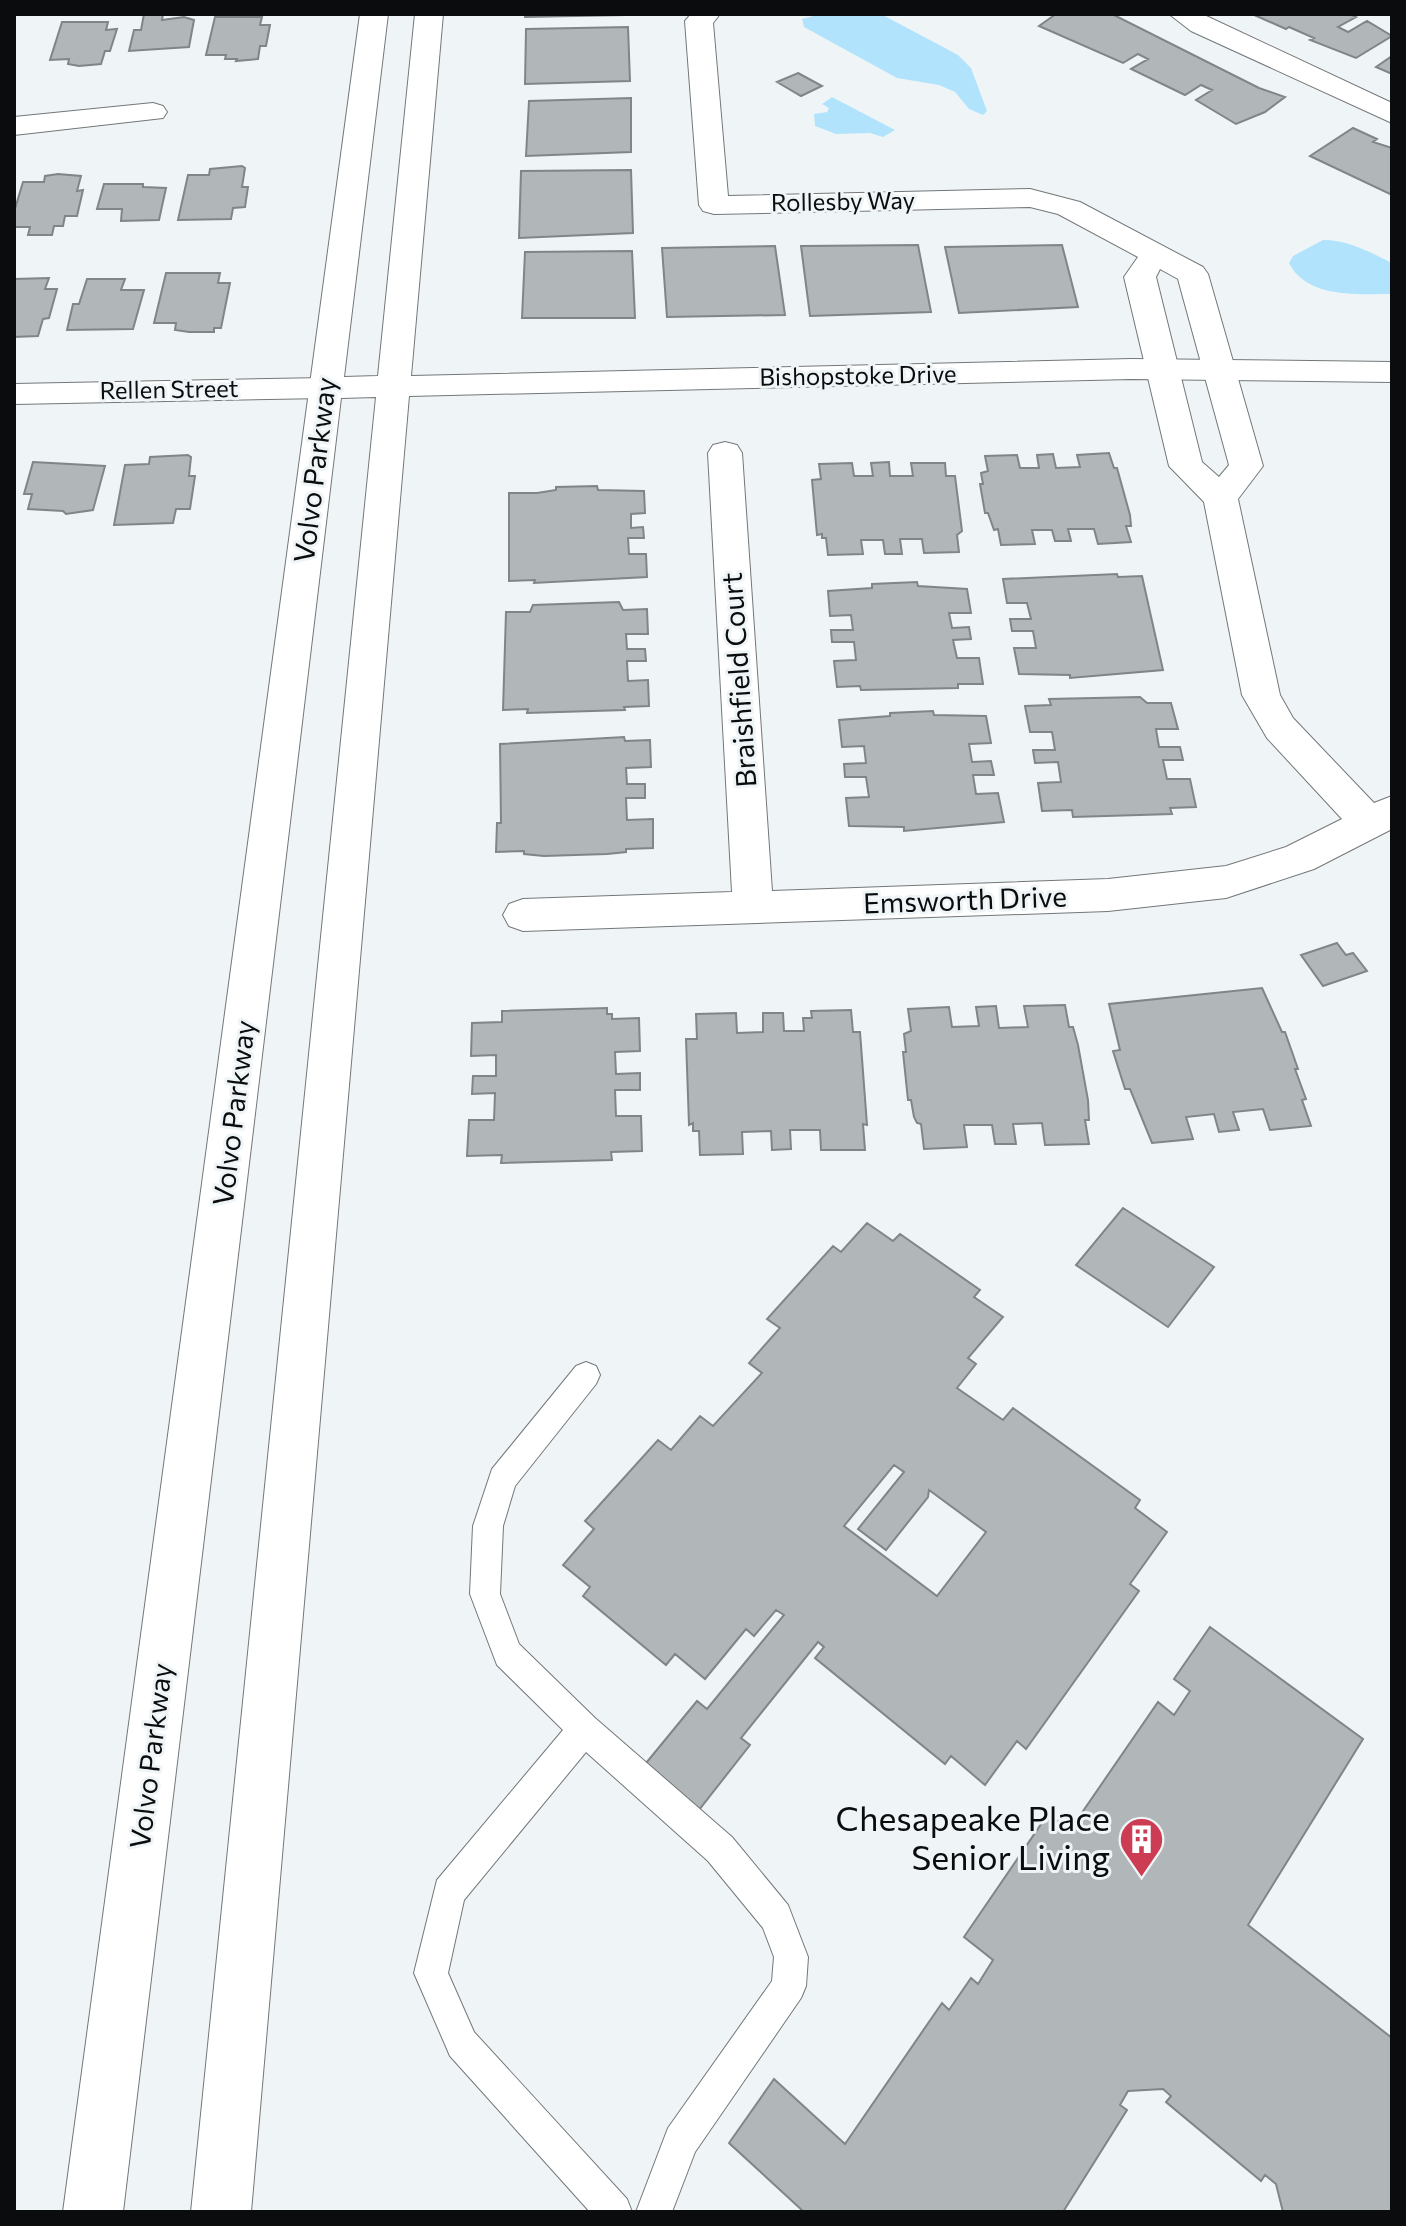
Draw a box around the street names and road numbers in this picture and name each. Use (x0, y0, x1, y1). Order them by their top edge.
street label: Rollesby Way (771, 185, 915, 216)
street label: Bishopstoke Drive (759, 358, 957, 391)
street label: Rellen Street (99, 373, 239, 404)
street label: Volvo Parkway (286, 375, 342, 565)
street label: Braishfield Court (714, 571, 762, 789)
street label: Emsworth Drive (862, 878, 1067, 920)
street label: Volvo Parkway (205, 1018, 261, 1208)
street label: Volvo Parkway (122, 1661, 178, 1851)

